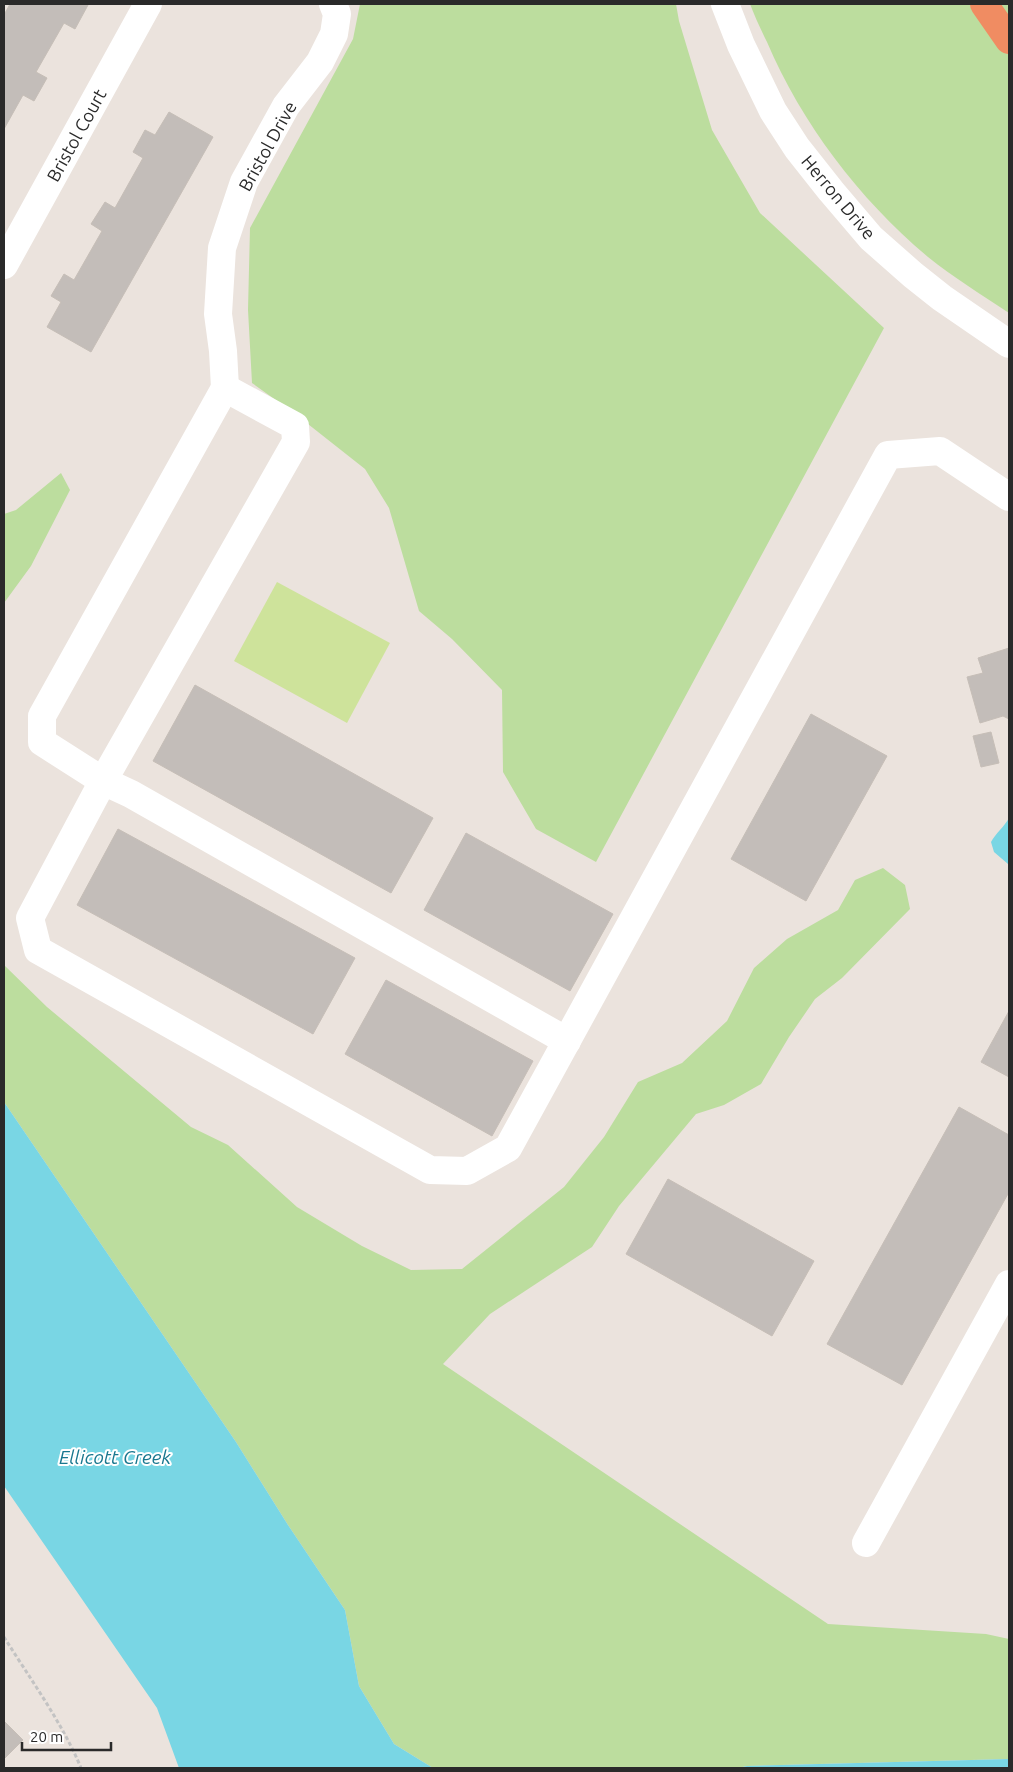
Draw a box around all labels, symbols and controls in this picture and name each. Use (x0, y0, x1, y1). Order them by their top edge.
street label: Bristol Court (42, 85, 110, 185)
street label: Bristol Drive (234, 98, 300, 194)
street label: Herron Drive (798, 151, 880, 243)
water label: Ellicott Creek (59, 1446, 171, 1468)
scale bar (22, 1720, 111, 1752)
text: 20 m (30, 1728, 63, 1745)

